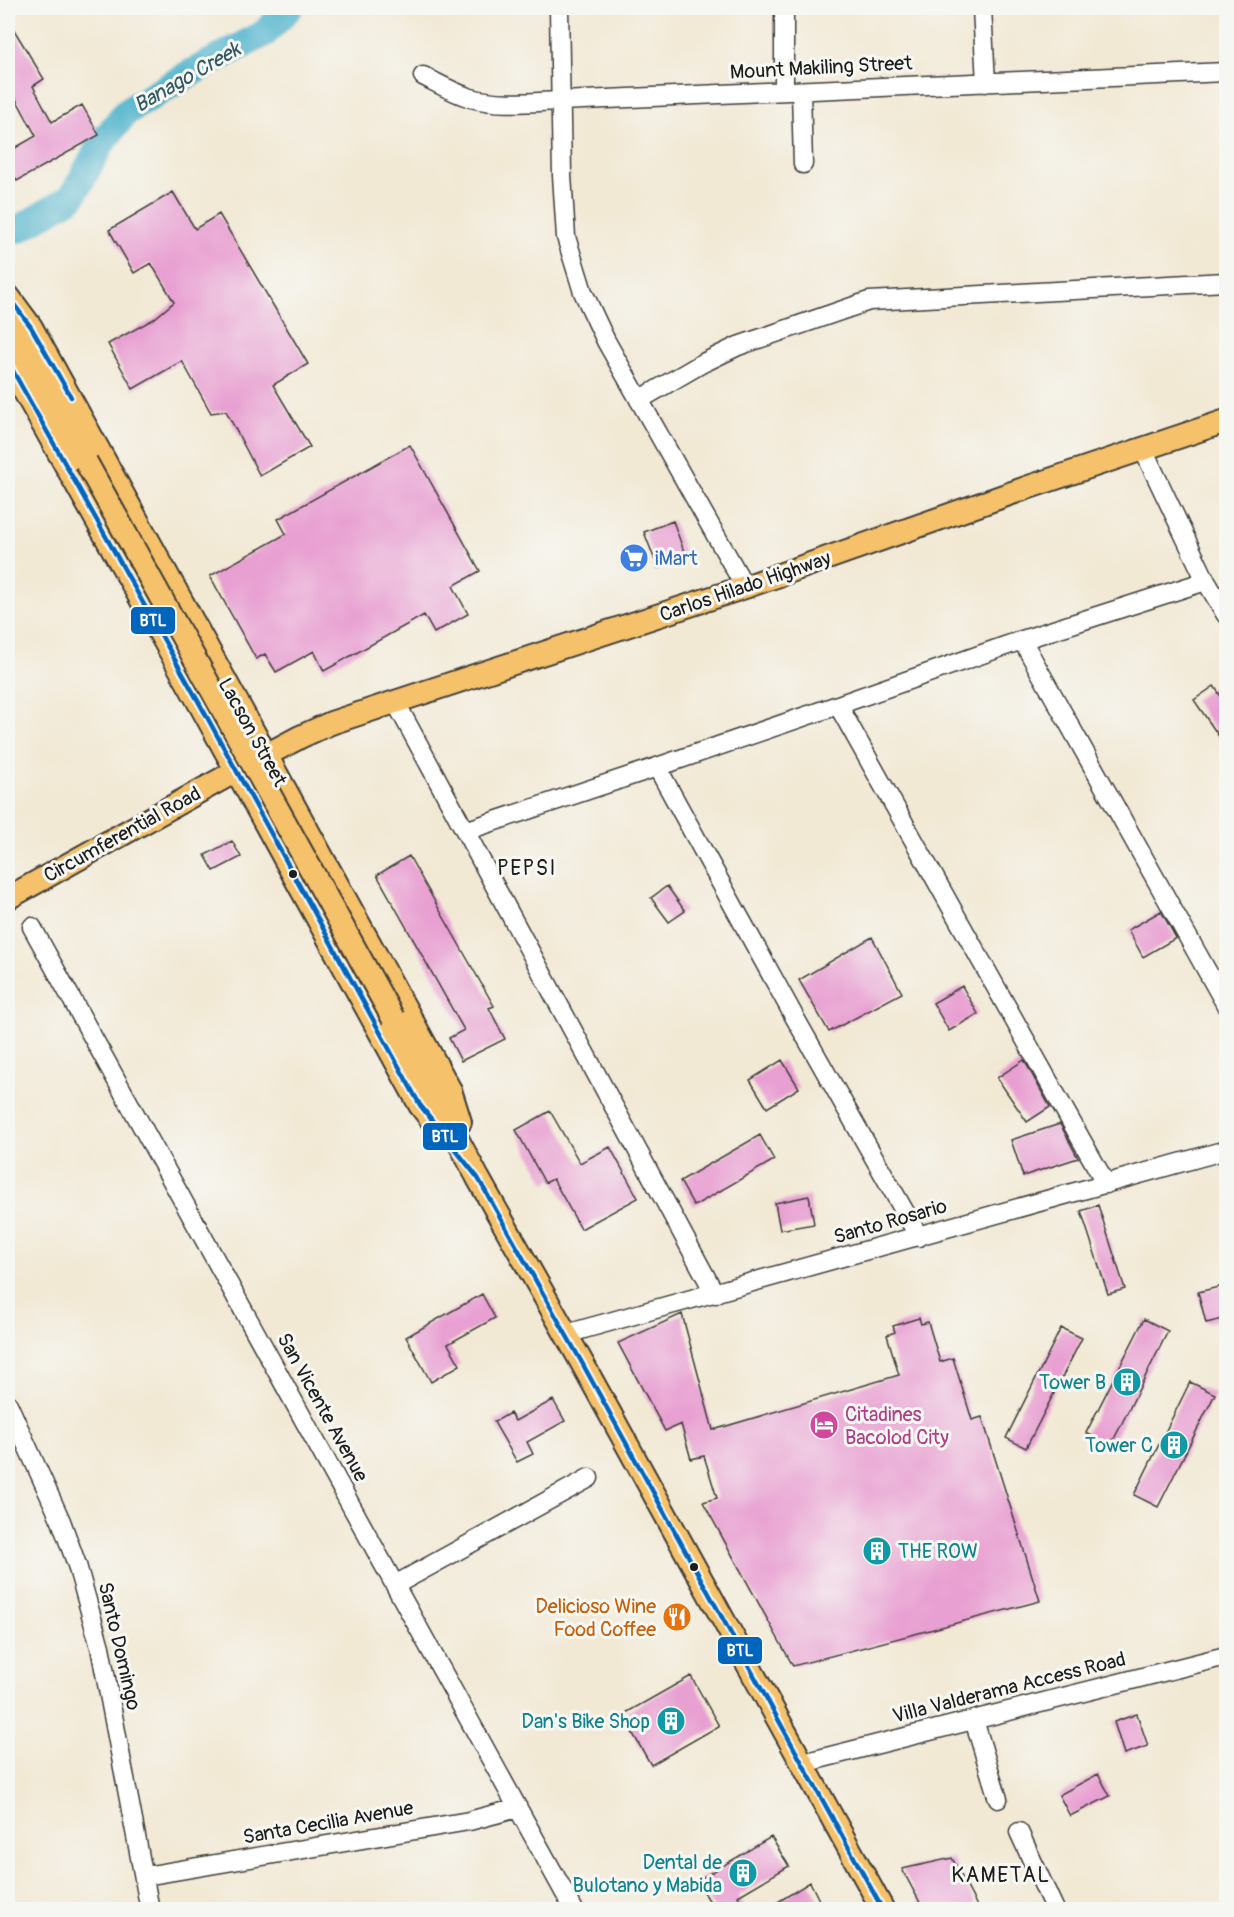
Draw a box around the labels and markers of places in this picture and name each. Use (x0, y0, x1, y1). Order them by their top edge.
supermarket icon: iMart (618, 542, 650, 574)
place label: iMart (655, 546, 698, 571)
unlabelled marker (287, 868, 299, 880)
building icon: Tower B (1111, 1366, 1143, 1398)
place label: Tower B (1039, 1370, 1106, 1395)
place label: Citadines Bacolod City (845, 1402, 949, 1450)
hotel icon: Citadines Bacolod City (808, 1409, 840, 1441)
building icon: Tower C (1158, 1429, 1190, 1461)
place label: Tower C (1085, 1433, 1153, 1458)
building icon: THE ROW (861, 1535, 893, 1567)
place label: THE ROW (898, 1539, 978, 1564)
unlabelled marker (688, 1561, 700, 1573)
place label: Delicioso Wine Food Coffee (535, 1594, 656, 1642)
restaurant icon: Delicioso Wine Food Coffee (661, 1601, 693, 1633)
building icon: Dan's Bike Shop (655, 1705, 687, 1737)
place label: Dan's Bike Shop (521, 1709, 650, 1734)
place label: Dental de Bulotano y Mabida (573, 1850, 722, 1898)
building icon: Dental de Bulotano y Mabida (727, 1857, 759, 1889)

